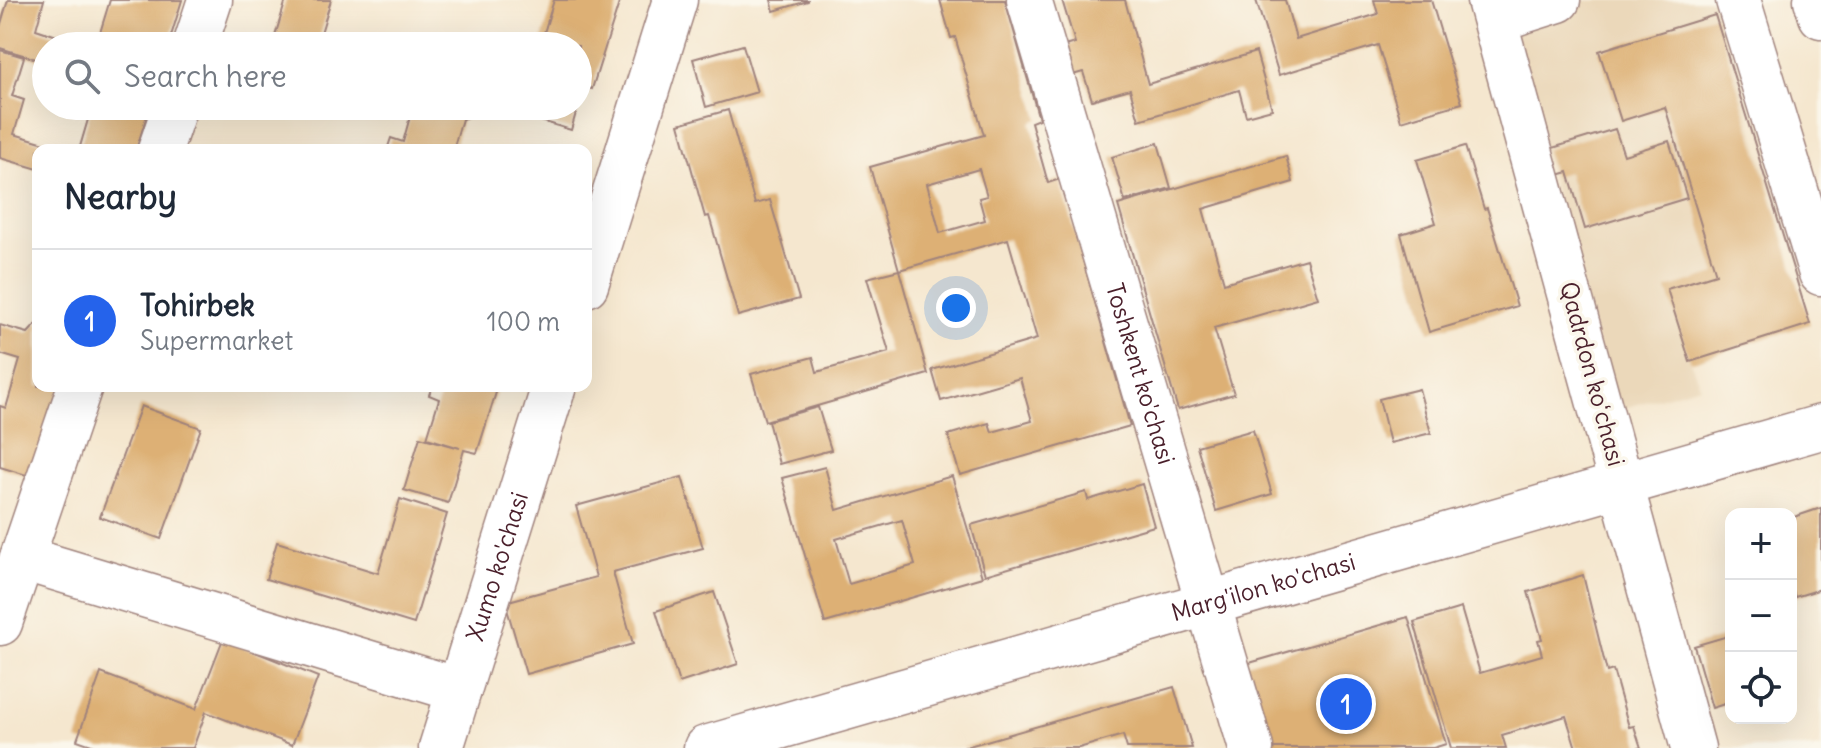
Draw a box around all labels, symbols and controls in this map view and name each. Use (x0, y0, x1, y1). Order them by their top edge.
search box (32, 32, 592, 120)
icon: search (60, 54, 104, 98)
text: Search here (124, 57, 287, 95)
text: Nearby (64, 175, 177, 218)
street label: Qadrdon koʻchasi (1554, 278, 1632, 469)
street label: Toshkent ko'chasi (1100, 280, 1182, 468)
text: Tohirbek (140, 286, 255, 324)
your location (936, 288, 976, 328)
text: 1 (85, 305, 95, 338)
text: 100 m (486, 305, 560, 338)
text: Supermarket (140, 324, 293, 357)
street label: Xumo ko'chasi (459, 488, 534, 645)
map controls (1725, 508, 1797, 724)
button: + (1725, 508, 1797, 580)
street label: Marg'ilon ko'chasi (1168, 546, 1359, 627)
button: − (1725, 580, 1797, 652)
button: locate (1725, 652, 1797, 724)
pin: 1 (1320, 674, 1372, 734)

